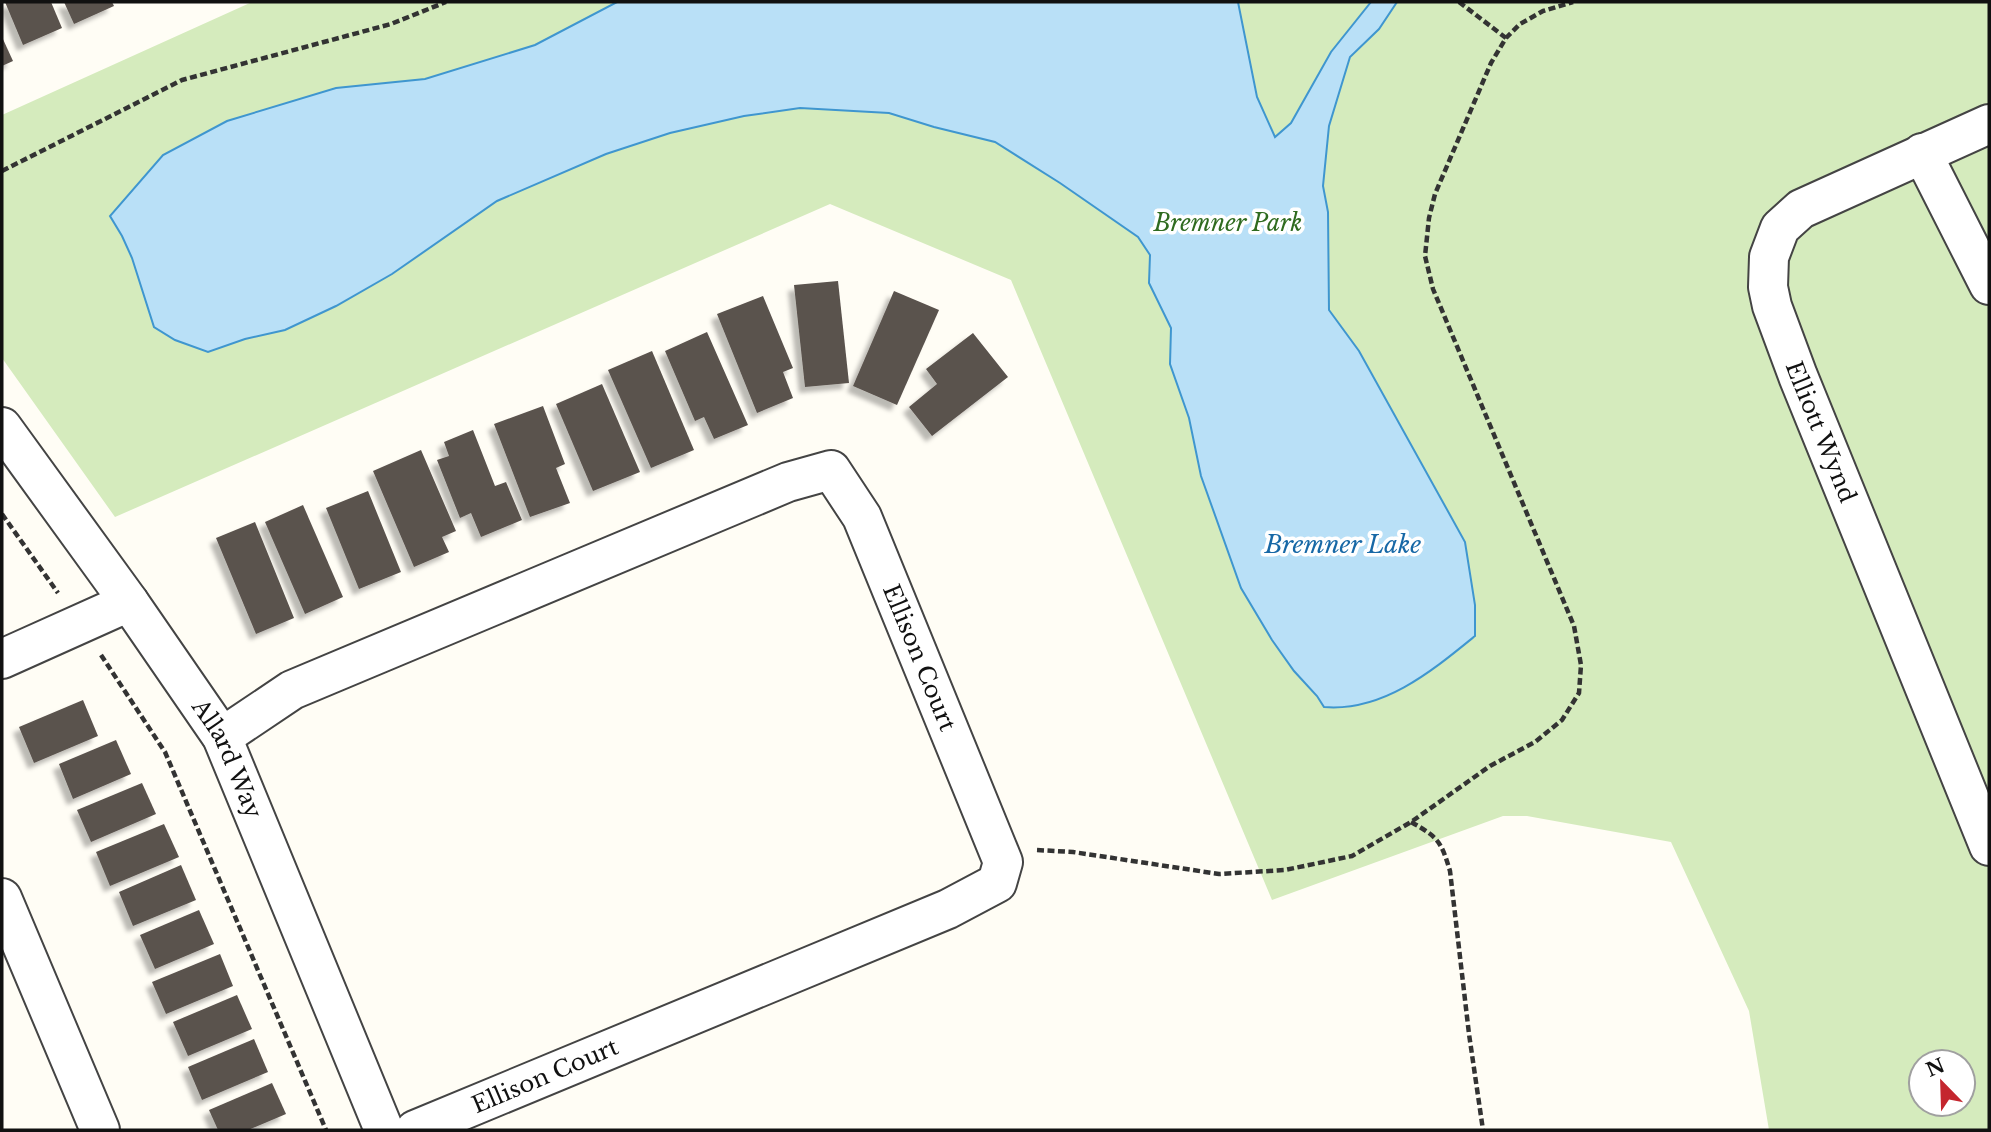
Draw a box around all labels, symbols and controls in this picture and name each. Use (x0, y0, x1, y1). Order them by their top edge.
park label: Bremner Park (1153, 209, 1302, 237)
street label: Elliott Wynd (1780, 357, 1862, 507)
water label: Bremner Lake (1264, 530, 1421, 559)
street label: Ellison Court (877, 580, 962, 735)
street label: Allard Way (186, 693, 268, 823)
street label: Ellison Court (468, 1033, 623, 1119)
north arrow (1907, 1048, 1977, 1118)
text: N (1923, 1054, 1948, 1082)

